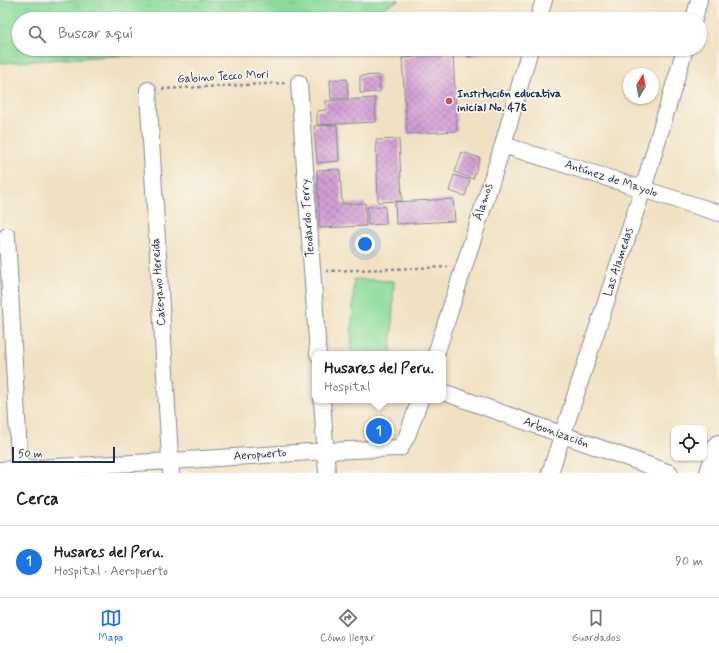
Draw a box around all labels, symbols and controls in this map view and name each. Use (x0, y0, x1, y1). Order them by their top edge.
search box (12, 12, 707, 56)
icon: search (26, 23, 48, 45)
text: Buscar aquí (58, 24, 133, 44)
street label: Gabino Tecco Mori (177, 67, 269, 87)
north arrow (623, 68, 659, 104)
place label: Institución educativa inicial No. 478 (457, 86, 561, 116)
marker: Institución educativa inicial No. 478 (444, 96, 454, 106)
street label: Antúnez de Mayolo (563, 156, 660, 202)
street label: Teodardo Terry (297, 178, 319, 258)
street label: Álamos (471, 181, 498, 223)
street label: Las Alamedas (600, 225, 638, 298)
your location (355, 234, 375, 254)
street label: Cateyano Hereida (148, 237, 170, 327)
popup (312, 351, 446, 403)
text: Husares del Peru. (324, 359, 434, 379)
text: Hospital (324, 379, 371, 396)
street label: Arbonización (521, 414, 591, 452)
pin: 1 (366, 416, 392, 446)
map controls (671, 425, 707, 461)
button: locate (671, 425, 707, 461)
scale bar (12, 445, 115, 464)
street label: Aeropuerto (233, 445, 287, 465)
text: 50 m (18, 447, 43, 461)
text: Cerca (16, 488, 59, 510)
text: Husares del Peru. (54, 543, 164, 563)
text: 1 (26, 553, 32, 570)
text: 90 m (675, 553, 703, 570)
text: Hospital · Aeropuerto (54, 563, 168, 580)
tab: Mapa (98, 607, 123, 645)
tab: Cómo llegar (320, 607, 375, 645)
tab: Guardados (572, 607, 621, 645)

